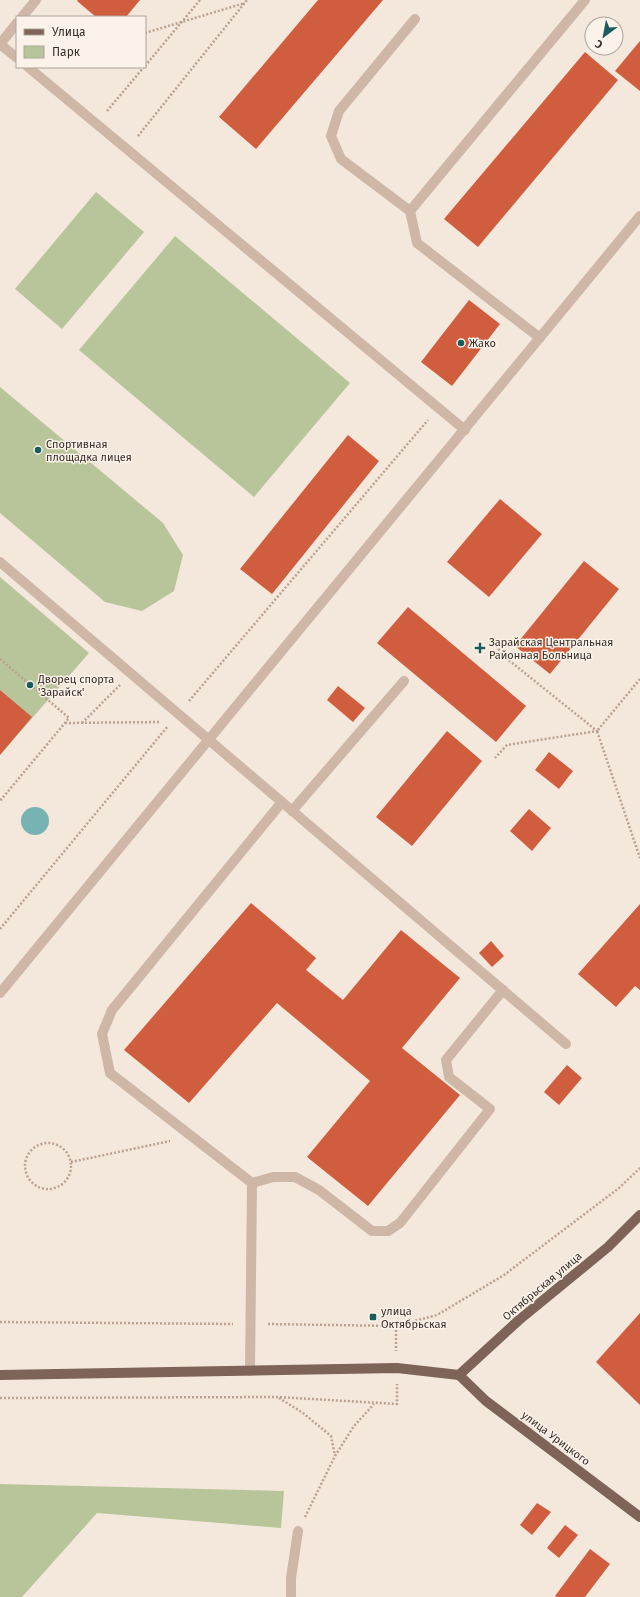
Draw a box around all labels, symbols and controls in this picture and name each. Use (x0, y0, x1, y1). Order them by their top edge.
legend (16, 16, 146, 68)
north arrow (584, 16, 624, 56)
text: Улица (52, 25, 86, 39)
text: С (592, 37, 605, 51)
text: Парк (52, 45, 81, 59)
place label: Жако (469, 337, 496, 350)
marker: Жако (456, 338, 466, 348)
place label: Спортивная площадка лицея (46, 438, 132, 464)
marker: Спортивная площадка лицея (33, 445, 43, 455)
place label: Зарайская Центральная Районная Больница (489, 636, 613, 662)
marker: Зарайская Центральная Районная Больница (474, 642, 486, 654)
place label: Дворец спорта 'Зарайск' (37, 673, 114, 699)
marker: Дворец спорта 'Зарайск' (25, 680, 35, 690)
street label: Октябрьская улица (500, 1250, 584, 1323)
place label: улица Октябрьская (381, 1305, 447, 1331)
marker: улица Октябрьская (368, 1312, 378, 1322)
street label: улица Урицкого (519, 1409, 592, 1468)

